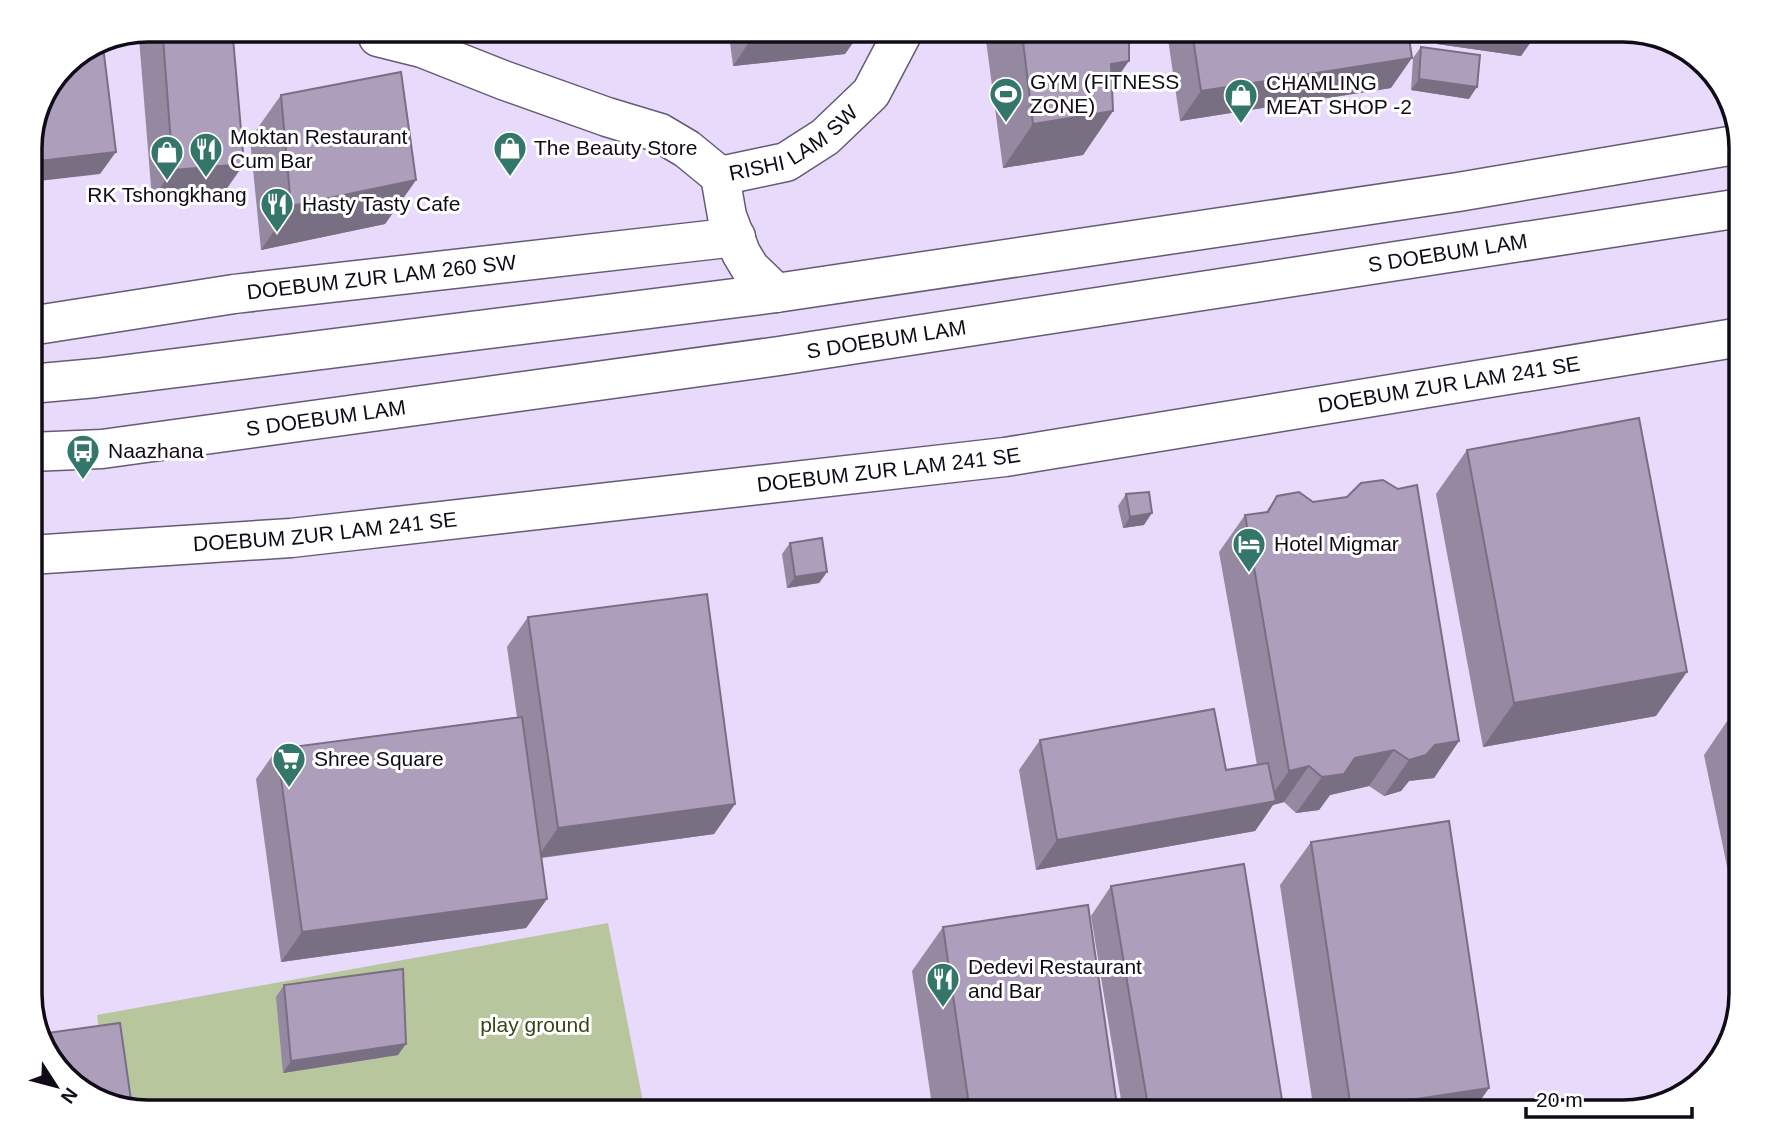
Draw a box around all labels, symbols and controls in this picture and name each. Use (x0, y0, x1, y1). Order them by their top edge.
place label: GYM (FITNESS ZONE) (1030, 70, 1179, 117)
place label: CHAMLING MEAT SHOP -2 (1266, 71, 1412, 118)
sports icon: GYM (FITNESS ZONE) (987, 75, 1025, 124)
shop icon: CHAMLING MEAT SHOP -2 (1222, 76, 1260, 125)
street label: RISHI LAM SW (727, 100, 862, 185)
place label: Moktan Restaurant Cum Bar (230, 125, 408, 172)
shop icon: The Beauty Store (491, 129, 529, 178)
restaurant icon: Moktan Restaurant Cum Bar (187, 130, 225, 179)
shop icon: RK Tshongkhang (148, 133, 186, 182)
place label: The Beauty Store (534, 136, 697, 159)
place label: RK Tshongkhang (87, 183, 247, 206)
restaurant icon: Hasty Tasty Cafe (258, 185, 296, 234)
place label: Hasty Tasty Cafe (302, 192, 460, 215)
street label: S DOEBUM LAM (1366, 229, 1529, 276)
street label: DOEBUM ZUR LAM 260 SW (246, 250, 518, 303)
street label: S DOEBUM LAM (805, 315, 968, 363)
street label: DOEBUM ZUR LAM 241 SE (1316, 351, 1582, 417)
street label: S DOEBUM LAM (244, 395, 407, 440)
bus stop icon: Naazhana (64, 432, 102, 481)
place label: Naazhana (108, 439, 204, 462)
street label: DOEBUM ZUR LAM 241 SE (756, 443, 1022, 496)
street label: DOEBUM ZUR LAM 241 SE (192, 507, 458, 555)
hotel icon: Hotel Migmar (1230, 525, 1268, 574)
place label: Hotel Migmar (1274, 532, 1399, 555)
supermarket icon: Shree Square (270, 740, 308, 789)
place label: Shree Square (314, 747, 444, 770)
place label: Dedevi Restaurant and Bar (968, 955, 1142, 1002)
restaurant icon: Dedevi Restaurant and Bar (924, 960, 962, 1009)
park label: play ground (480, 1013, 590, 1036)
north arrow (21, 1051, 91, 1121)
scale bar (1526, 1076, 1692, 1120)
text: N (57, 1084, 82, 1107)
text: 20 m (1536, 1088, 1583, 1111)

